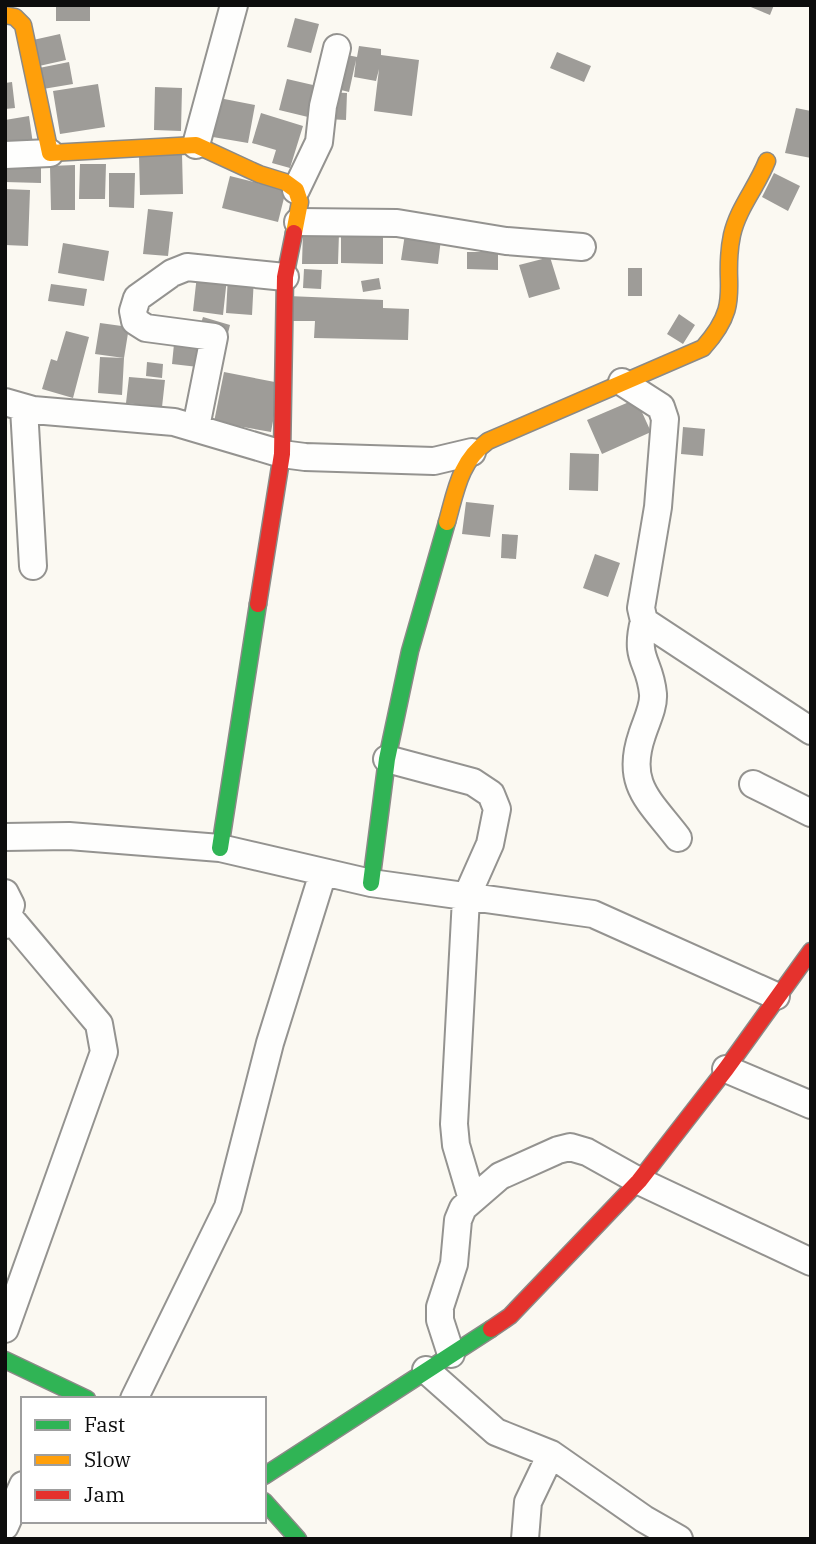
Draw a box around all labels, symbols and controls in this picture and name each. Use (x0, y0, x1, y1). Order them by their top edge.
legend (21, 1397, 266, 1523)
text: Fast (84, 1410, 125, 1438)
text: Slow (84, 1445, 131, 1473)
text: Jam (84, 1480, 125, 1508)

